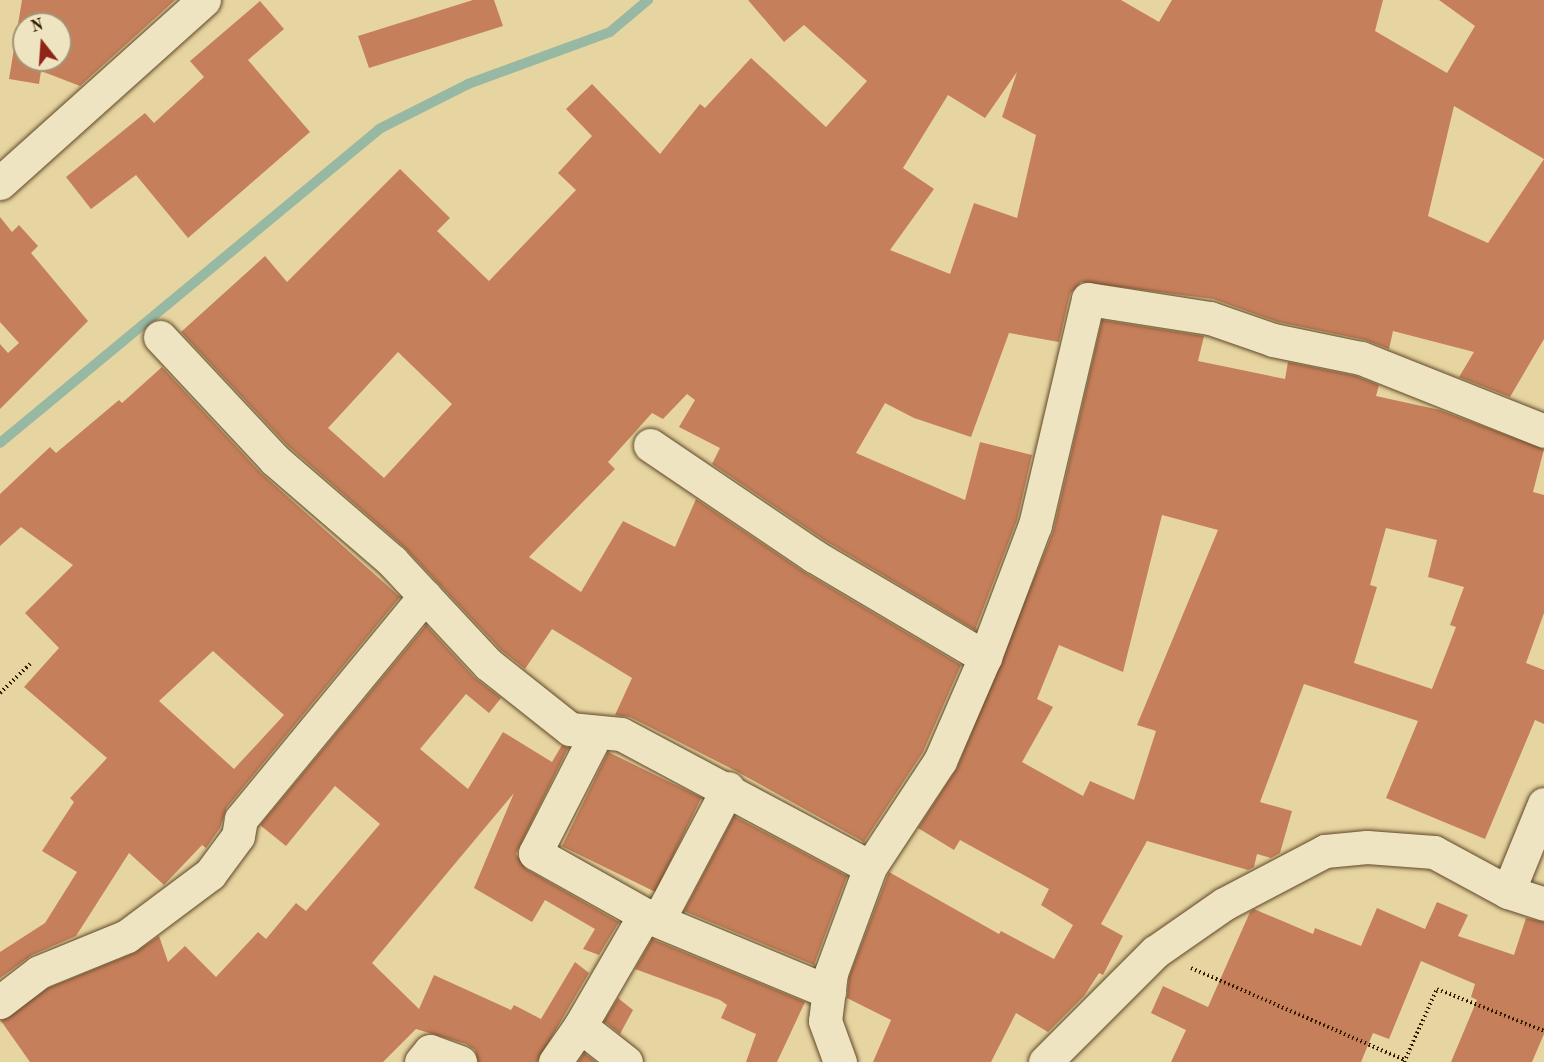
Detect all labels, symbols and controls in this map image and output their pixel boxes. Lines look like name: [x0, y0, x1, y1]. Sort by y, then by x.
north arrow: [12, 12, 72, 72]
text: N: [29, 17, 46, 36]

